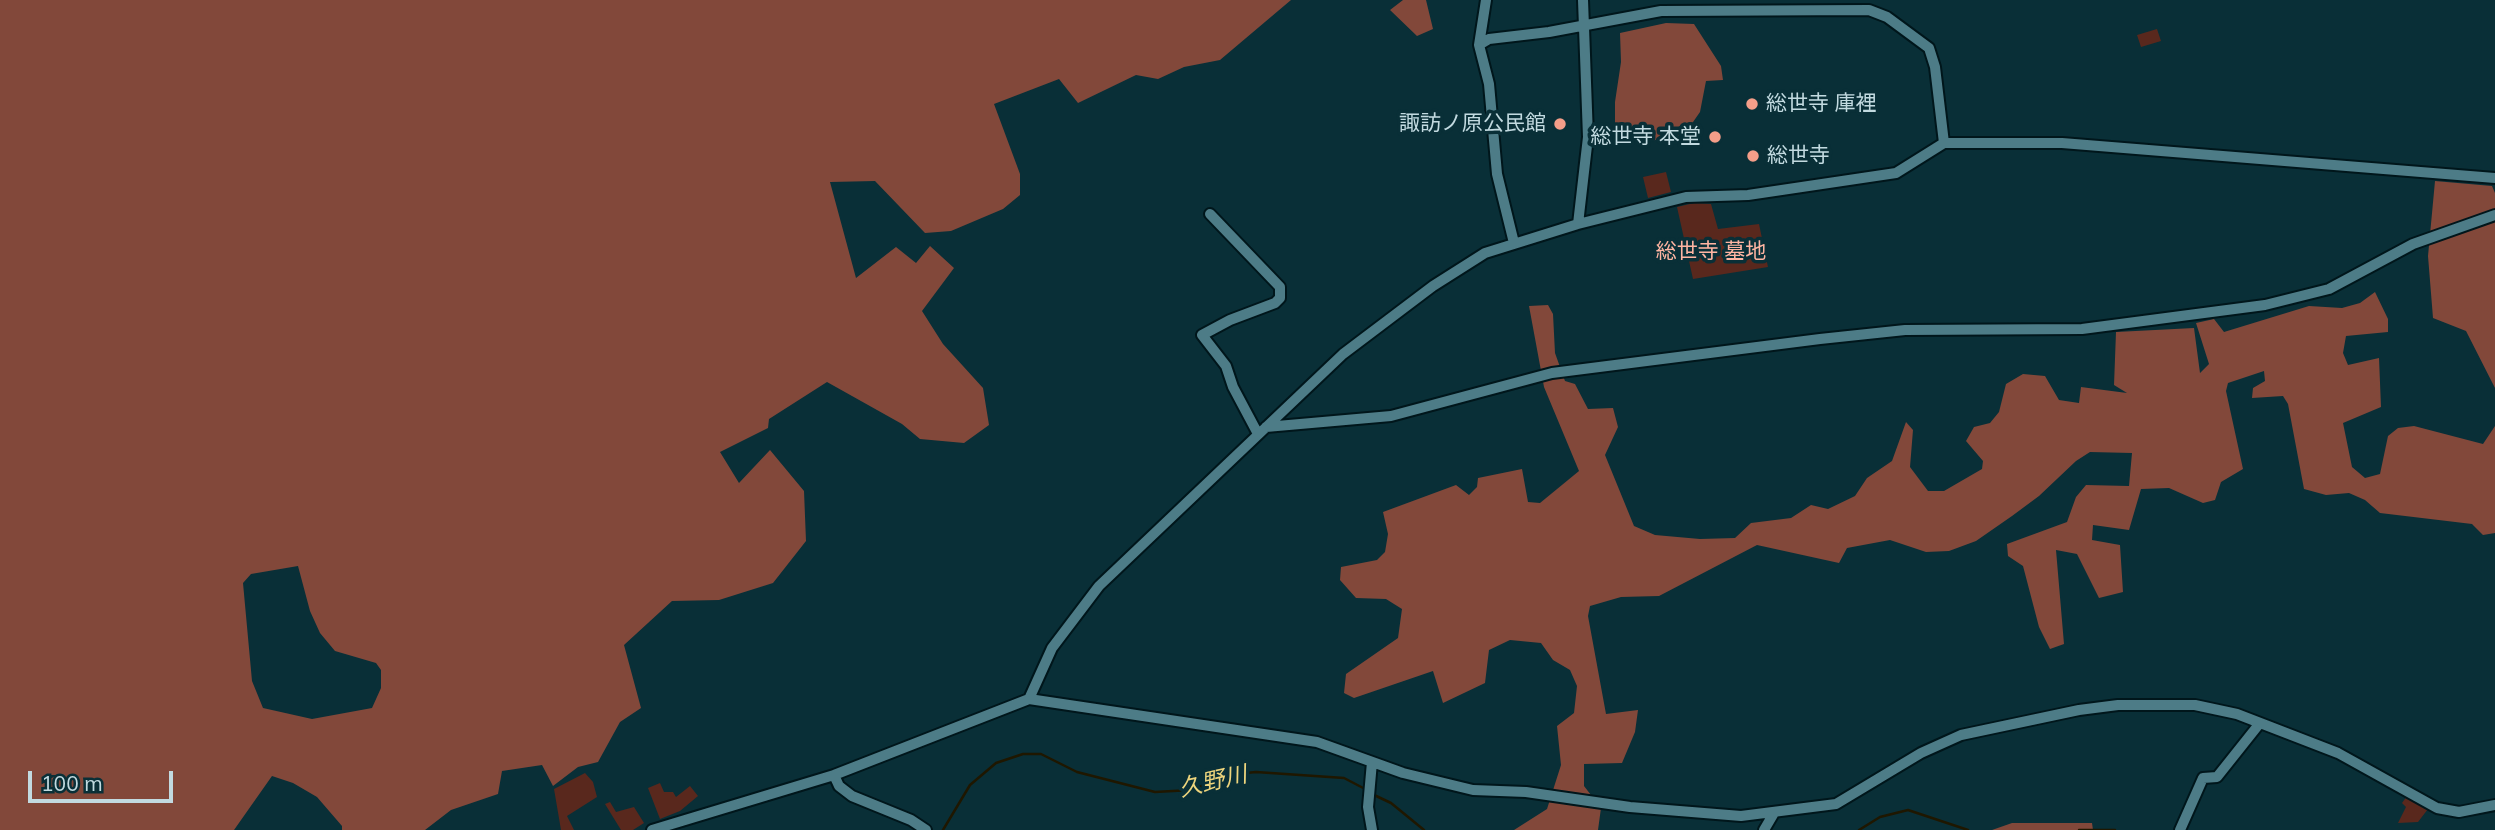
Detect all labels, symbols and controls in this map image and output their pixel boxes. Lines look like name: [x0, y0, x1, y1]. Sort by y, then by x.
place label: 総世寺 庫裡: [1766, 91, 1876, 117]
marker: 総世寺 庫裡: [1744, 96, 1760, 112]
place label: 諏訪ノ原公民館: [1399, 111, 1546, 137]
marker: 諏訪ノ原公民館: [1552, 116, 1568, 132]
place label: 総世寺 本堂: [1591, 124, 1701, 150]
marker: 総世寺 本堂: [1707, 129, 1723, 145]
place label: 総世寺: [1767, 143, 1830, 169]
marker: 総世寺: [1745, 148, 1761, 164]
park label: 総世寺 墓地: [1656, 239, 1766, 265]
scale bar: [32, 756, 177, 800]
water label: 久野川: [1176, 761, 1250, 803]
text: 100 m: [41, 770, 103, 796]

